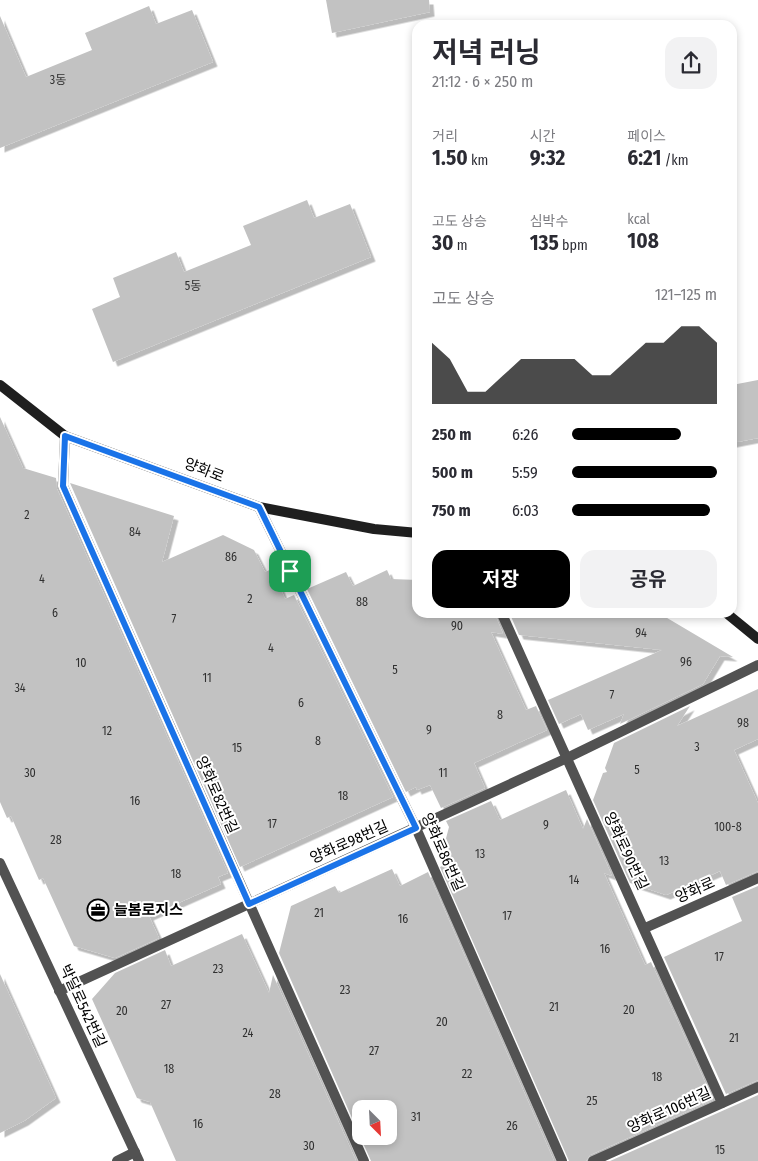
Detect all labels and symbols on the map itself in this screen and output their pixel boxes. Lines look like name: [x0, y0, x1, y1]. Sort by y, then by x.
house number: 3동: [50, 73, 66, 87]
house number: 5동: [185, 279, 201, 293]
street label: 양화로: [181, 454, 227, 486]
house number: 2: [24, 508, 30, 522]
house number: 84: [129, 525, 141, 539]
house number: 86: [225, 550, 237, 564]
pin: [269, 550, 311, 592]
house number: 4: [39, 572, 45, 586]
house number: 2: [247, 592, 253, 606]
house number: 88: [356, 595, 368, 609]
house number: 6: [52, 606, 58, 620]
house number: 7: [172, 612, 177, 626]
house number: 90: [451, 619, 463, 633]
house number: 94: [635, 626, 647, 640]
house number: 4: [268, 641, 274, 655]
house number: 96: [680, 655, 692, 669]
house number: 10: [76, 656, 86, 670]
house number: 5: [392, 663, 398, 677]
house number: 11: [202, 671, 212, 685]
house number: 34: [14, 681, 26, 695]
house number: 7: [610, 688, 615, 702]
house number: 6: [298, 696, 304, 710]
house number: 8: [497, 708, 503, 722]
house number: 98: [737, 716, 749, 730]
house number: 9: [426, 723, 432, 737]
house number: 12: [102, 724, 112, 738]
house number: 8: [315, 734, 321, 748]
house number: 3: [694, 740, 700, 754]
house number: 15: [232, 741, 243, 755]
street label: 양화로82번길: [192, 753, 242, 837]
house number: 5: [634, 763, 640, 777]
house number: 30: [24, 766, 36, 780]
house number: 11: [438, 766, 448, 780]
house number: 18: [338, 789, 348, 803]
house number: 16: [130, 794, 140, 808]
street label: 양화로90번길: [600, 809, 652, 893]
street label: 양화로86번길: [418, 810, 468, 894]
house number: 17: [267, 817, 277, 831]
street label: 양화로98번길: [307, 817, 391, 867]
house number: 9: [543, 818, 549, 832]
house number: 100-8: [714, 820, 742, 834]
house number: 28: [50, 833, 62, 847]
house number: 13: [475, 847, 485, 861]
house number: 13: [659, 854, 669, 868]
house number: 18: [171, 867, 181, 881]
house number: 14: [569, 873, 579, 887]
street label: 양화로: [672, 873, 718, 907]
office icon: 늘봄로지스: [86, 898, 110, 922]
place label: 늘봄로지스: [114, 901, 183, 919]
house number: 21: [314, 906, 324, 920]
house number: 17: [502, 909, 512, 923]
house number: 16: [398, 912, 408, 926]
house number: 16: [600, 942, 610, 956]
house number: 17: [714, 950, 724, 964]
street label: 박달로542번길: [56, 962, 110, 1050]
house number: 23: [213, 962, 223, 976]
house number: 23: [340, 983, 350, 997]
house number: 27: [161, 998, 171, 1012]
house number: 21: [549, 1000, 559, 1014]
house number: 20: [623, 1003, 635, 1017]
house number: 20: [116, 1004, 128, 1018]
house number: 20: [436, 1015, 448, 1029]
house number: 24: [243, 1026, 254, 1040]
house number: 21: [729, 1031, 739, 1045]
house number: 27: [369, 1044, 379, 1058]
house number: 18: [164, 1062, 174, 1076]
house number: 22: [462, 1067, 472, 1081]
house number: 18: [652, 1070, 662, 1084]
street label: 양화로106번길: [624, 1083, 714, 1137]
house number: 28: [269, 1087, 281, 1101]
house number: 25: [587, 1094, 598, 1108]
north arrow: [352, 1100, 398, 1145]
house number: 31: [411, 1110, 421, 1124]
house number: 16: [193, 1117, 203, 1131]
house number: 26: [506, 1119, 518, 1133]
house number: 30: [303, 1139, 315, 1153]
house number: 15: [715, 1143, 726, 1157]

